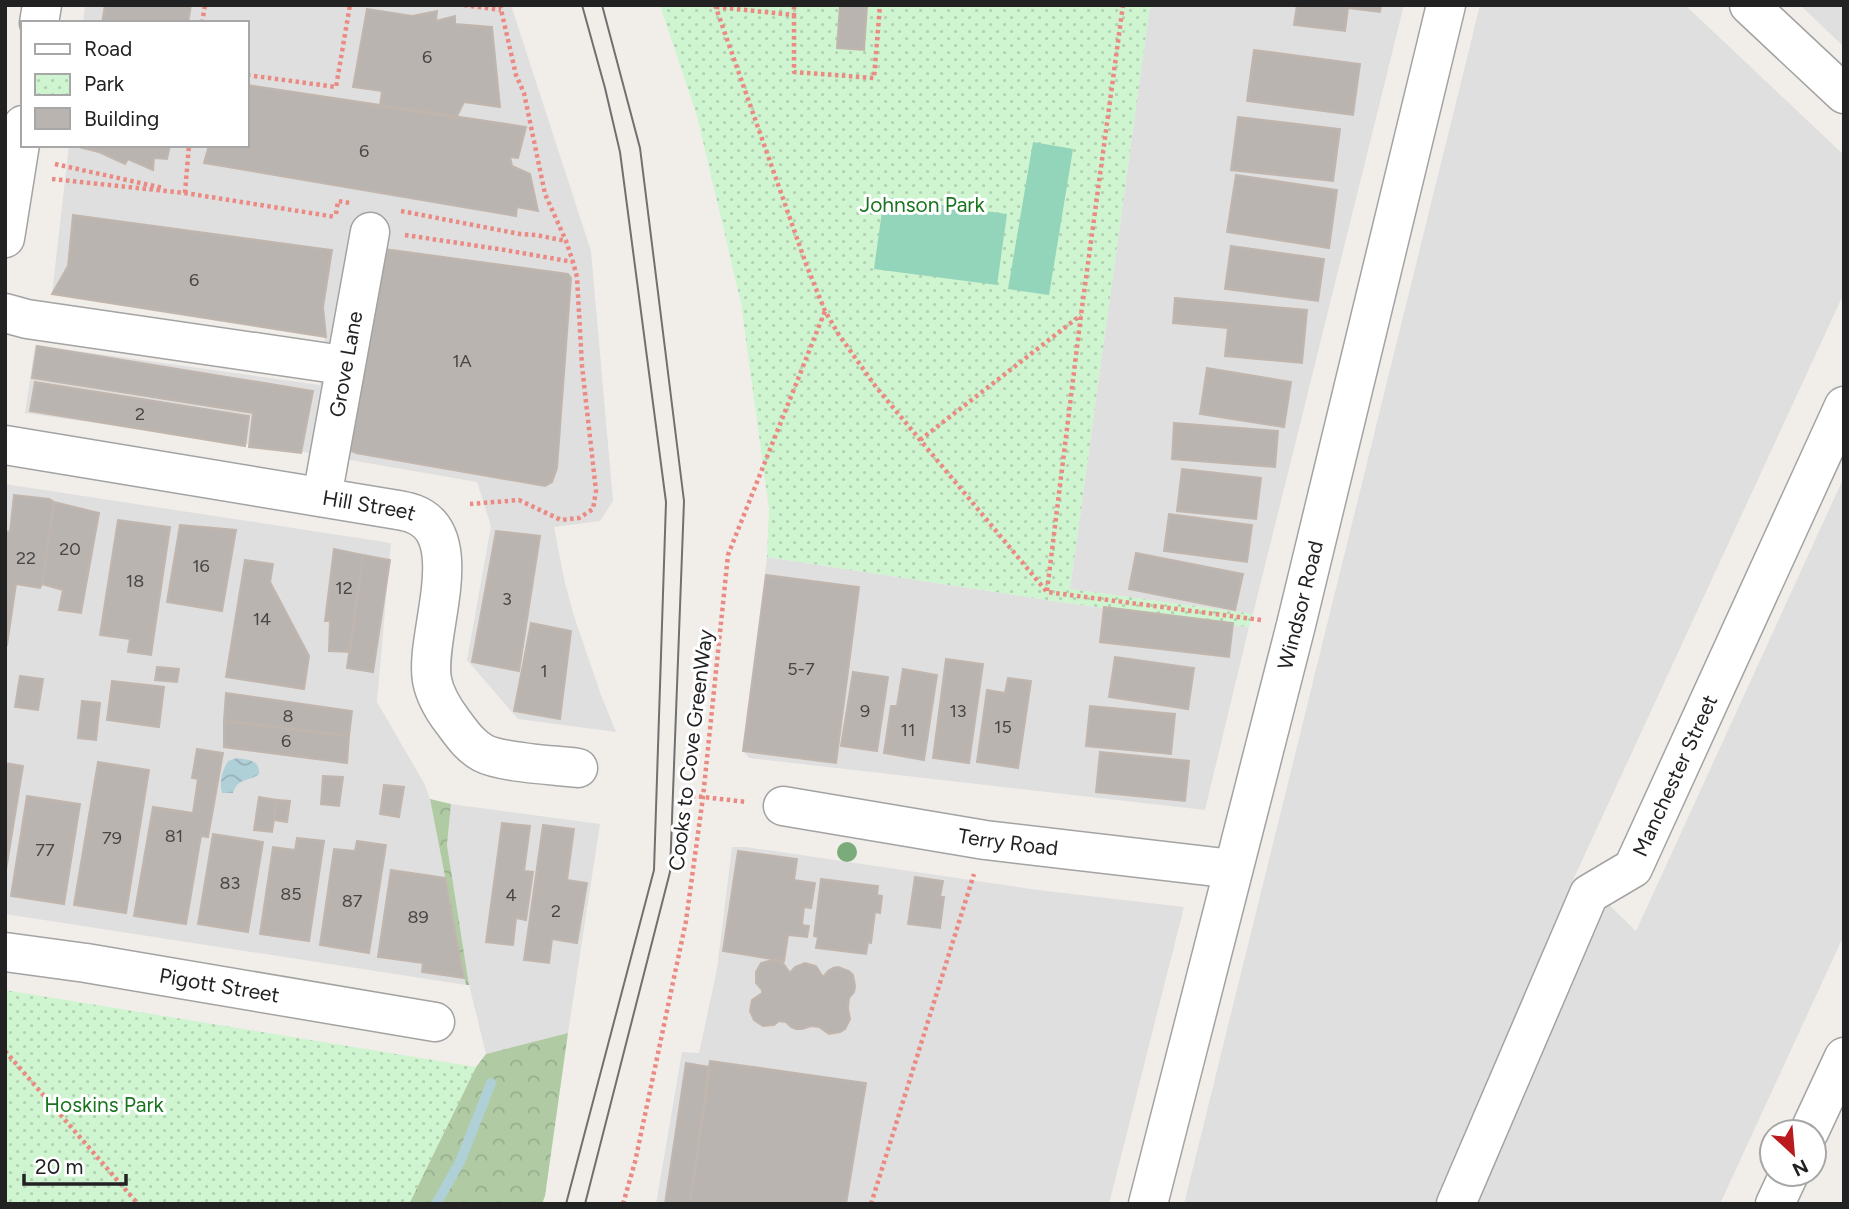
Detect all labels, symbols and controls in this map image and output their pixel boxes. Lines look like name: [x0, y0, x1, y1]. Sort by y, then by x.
legend: [21, 21, 248, 147]
text: Road: [84, 36, 132, 61]
house number: 6: [422, 46, 432, 68]
text: Park: [84, 71, 125, 96]
text: Building: [84, 106, 159, 131]
house number: 6: [359, 140, 369, 162]
park label: Johnson Park: [859, 192, 985, 217]
house number: 6: [189, 269, 199, 291]
street label: Grove Lane: [324, 309, 367, 419]
house number: 1A: [452, 350, 472, 372]
house number: 2: [135, 403, 145, 425]
street label: Hill Street: [321, 485, 419, 526]
house number: 20: [59, 538, 81, 560]
street label: Windsor Road: [1272, 538, 1328, 672]
house number: 22: [16, 547, 36, 569]
house number: 16: [192, 555, 210, 577]
house number: 18: [126, 570, 144, 592]
house number: 12: [335, 577, 353, 599]
house number: 3: [502, 588, 512, 610]
house number: 14: [253, 608, 271, 630]
street label: Cooks to Cove GreenWay: [663, 628, 718, 872]
house number: 5-7: [787, 658, 815, 680]
house number: 1: [540, 660, 548, 682]
street label: Manchester Street: [1627, 691, 1722, 860]
house number: 9: [860, 700, 870, 722]
house number: 13: [949, 700, 967, 722]
house number: 8: [282, 705, 294, 727]
house number: 15: [994, 716, 1012, 738]
house number: 11: [901, 719, 915, 741]
house number: 6: [281, 730, 291, 752]
street label: Terry Road: [956, 823, 1059, 860]
house number: 81: [165, 825, 183, 847]
house number: 79: [102, 827, 122, 849]
house number: 77: [35, 839, 55, 861]
house number: 83: [220, 872, 240, 894]
house number: 85: [280, 883, 302, 905]
house number: 4: [505, 884, 517, 906]
house number: 87: [342, 890, 363, 912]
house number: 2: [551, 900, 561, 922]
house number: 89: [407, 906, 429, 928]
street label: Pigott Street: [157, 963, 281, 1008]
park label: Hoskins Park: [44, 1092, 165, 1117]
north arrow: [1758, 1118, 1828, 1188]
scale bar: [24, 1142, 126, 1186]
text: 20 m: [35, 1154, 83, 1179]
text: N: [1789, 1154, 1812, 1181]

